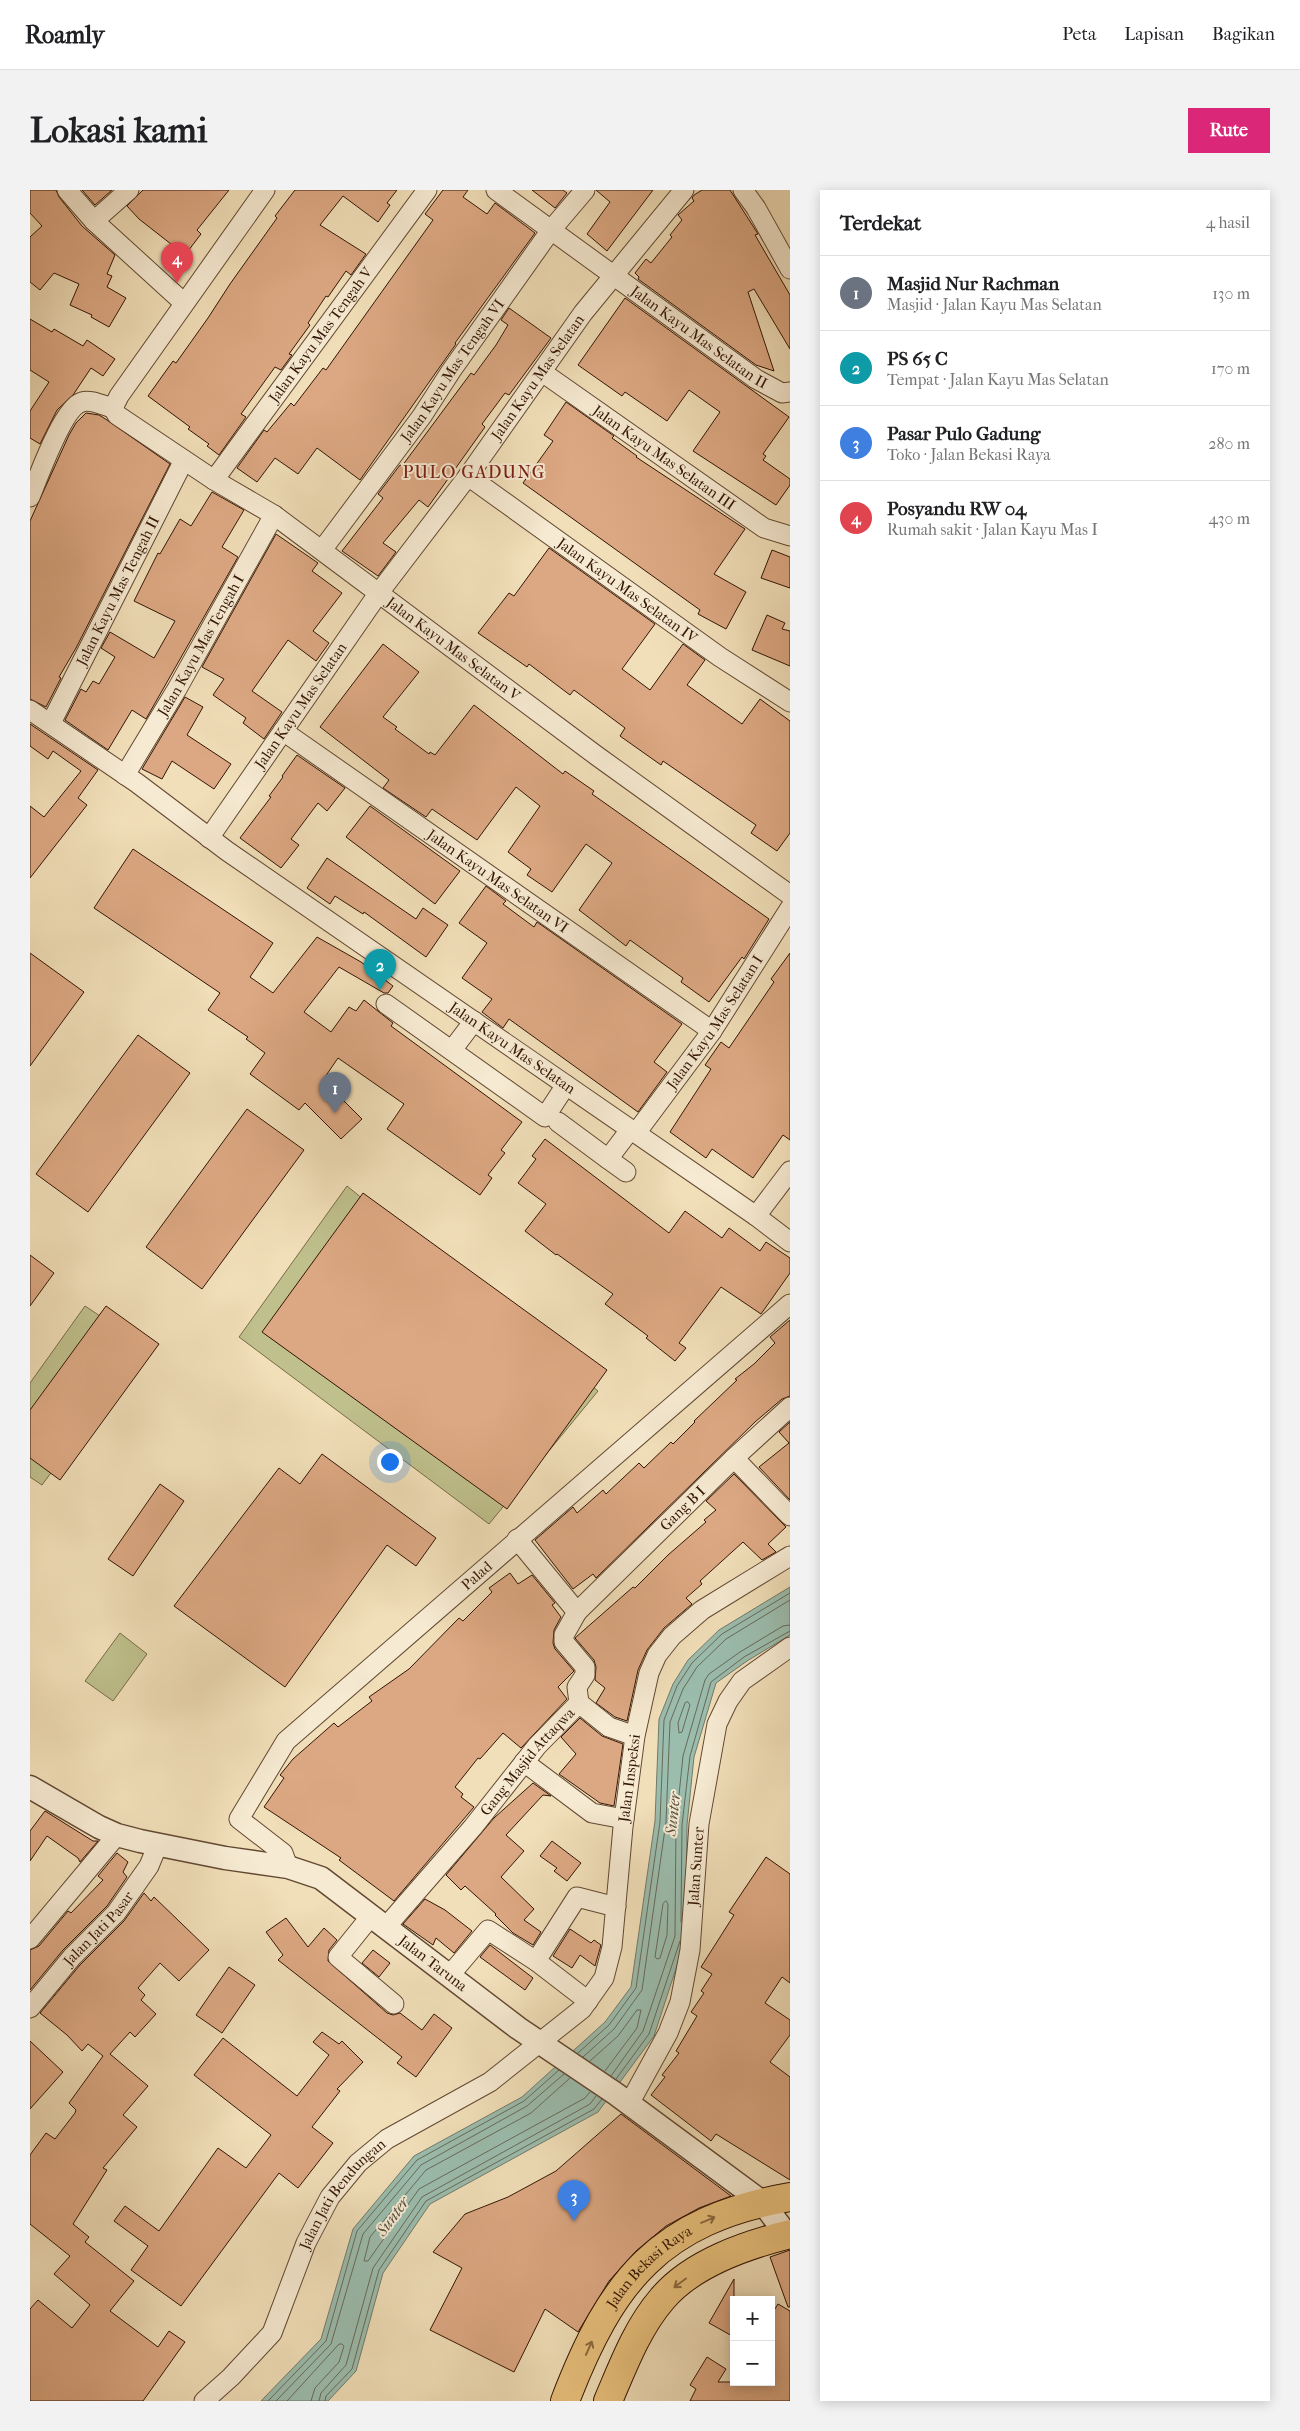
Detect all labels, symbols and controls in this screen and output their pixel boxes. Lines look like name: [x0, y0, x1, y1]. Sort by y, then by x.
text: Roamly: [25, 21, 104, 49]
text: Peta: [1062, 24, 1096, 45]
text: Lapisan: [1124, 24, 1184, 45]
text: Bagikan: [1212, 24, 1275, 45]
button: Rute: [1188, 108, 1270, 153]
text: Lokasi kami: [30, 110, 207, 151]
text: Terdekat: [840, 211, 921, 235]
text: 4 hasil: [1206, 213, 1250, 232]
pin: 4: [161, 242, 193, 283]
street label: Jalan Kayu Mas Tengah V: [264, 263, 377, 407]
text: Masjid Nur Rachman: [887, 273, 1059, 295]
street label: Jalan Kayu Mas Selatan II: [626, 281, 771, 393]
text: 1: [853, 284, 859, 303]
text: 130 m: [1212, 284, 1250, 303]
text: Masjid · Jalan Kayu Mas Selatan: [887, 295, 1102, 314]
street label: Jalan Kayu Mas Tengah VI: [396, 296, 508, 446]
street label: Jalan Kayu Mas Selatan: [487, 311, 588, 444]
text: PS 65 C: [887, 348, 948, 370]
text: 2: [852, 359, 860, 378]
text: 170 m: [1211, 359, 1250, 378]
text: Tempat · Jalan Kayu Mas Selatan: [887, 370, 1109, 389]
street label: Jalan Kayu Mas Selatan III: [588, 401, 739, 514]
text: Pasar Pulo Gadung: [887, 423, 1041, 445]
text: 3: [853, 434, 859, 453]
text: 280 m: [1208, 434, 1250, 453]
text: Toko · Jalan Bekasi Raya: [887, 445, 1051, 464]
district label: PULO GADUNG: [403, 462, 545, 483]
text: Posyandu RW 04: [887, 498, 1026, 520]
text: 4: [851, 509, 861, 528]
text: 430 m: [1208, 509, 1250, 528]
street label: Jalan Kayu Mas Tengah II: [72, 513, 163, 670]
text: Rumah sakit · Jalan Kayu Mas I: [887, 520, 1098, 539]
street label: Jalan Kayu Mas Selatan IV: [553, 533, 702, 647]
street label: Jalan Kayu Mas Tengah I: [153, 572, 248, 720]
street label: Jalan Kayu Mas Selatan V: [382, 592, 525, 705]
street label: Jalan Kayu Mas Selatan: [250, 639, 351, 773]
street label: Jalan Kayu Mas Selatan VI: [423, 825, 572, 937]
pin: 2: [364, 949, 396, 990]
street label: Jalan Kayu Mas Selatan I: [662, 952, 767, 1094]
street label: Jalan Kayu Mas Selatan: [445, 997, 579, 1098]
pin: 1: [319, 1072, 351, 1113]
your location: [377, 1449, 403, 1475]
street label: Gang B I: [656, 1482, 709, 1535]
street label: Palad: [458, 1557, 497, 1594]
street label: Gang Masjid Attaqwa: [476, 1703, 579, 1819]
street label: Jalan Inspeksi: [615, 1733, 644, 1824]
water label: Sunter: [661, 1789, 684, 1838]
street label: Jalan Sunter: [684, 1826, 708, 1908]
street label: Jalan Jati Pasar: [59, 1887, 138, 1970]
street label: Jalan Taruna: [394, 1931, 472, 1996]
street label: Jalan Jati Bendungan: [295, 2135, 390, 2253]
pin: 3: [558, 2180, 590, 2221]
water label: Sunter: [371, 2191, 414, 2241]
one-way arrow: [700, 2215, 715, 2225]
street label: Jalan Bekasi Raya: [602, 2221, 696, 2313]
one-way arrow: [673, 2278, 687, 2288]
map controls: [730, 2296, 775, 2386]
button: +: [730, 2296, 775, 2341]
one-way arrow: [584, 2341, 594, 2356]
button: −: [730, 2341, 775, 2386]

